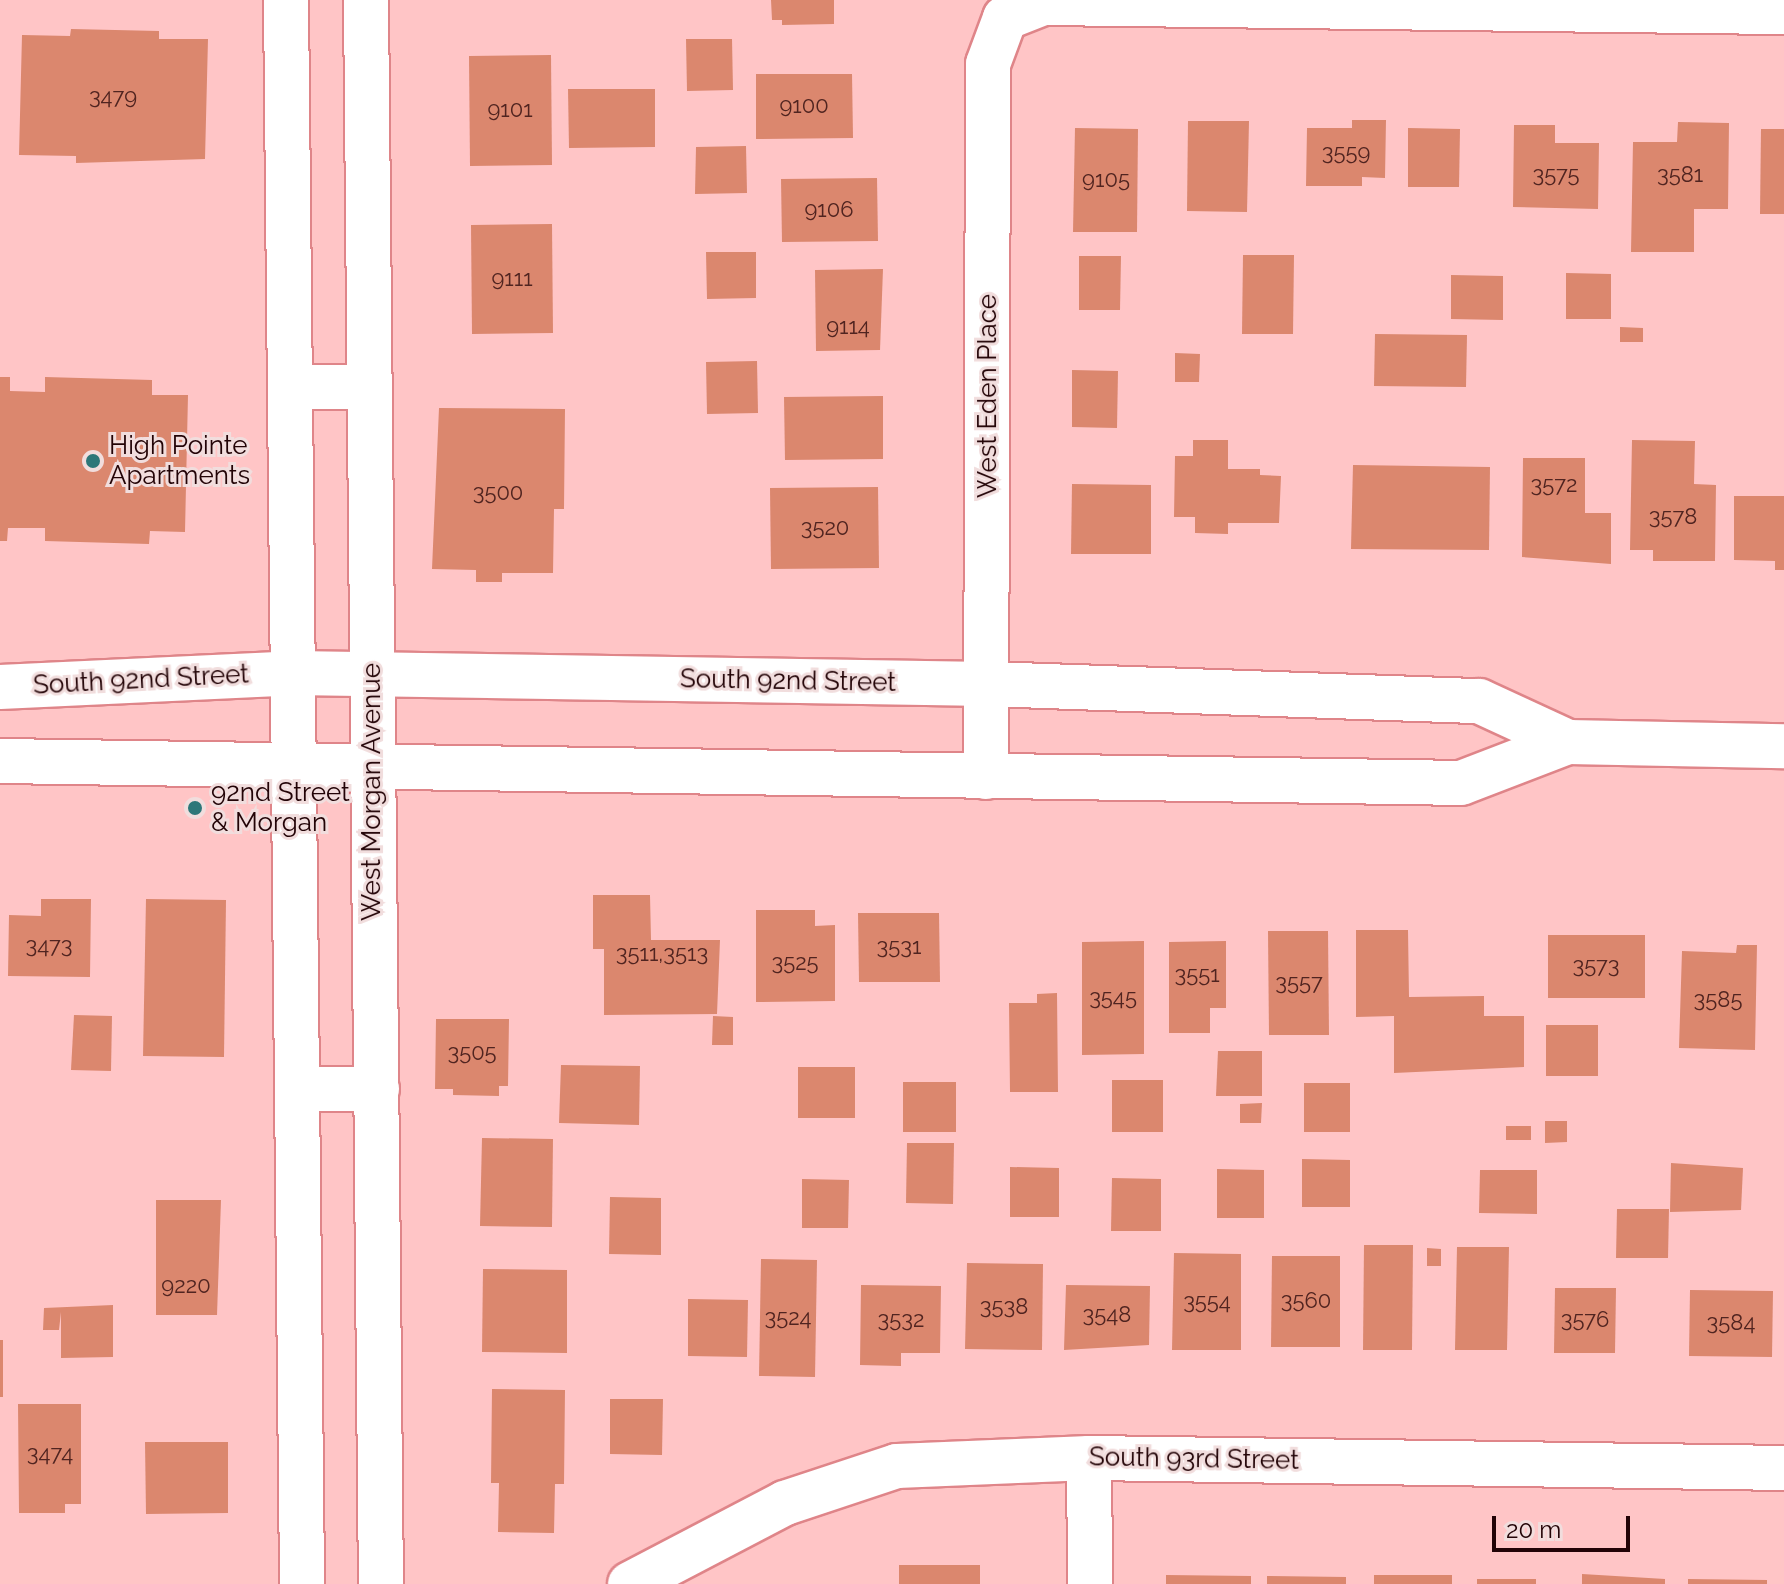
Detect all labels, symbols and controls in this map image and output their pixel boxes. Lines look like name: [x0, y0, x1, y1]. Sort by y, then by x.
house number: 3479: [89, 84, 137, 110]
house number: 9100: [779, 93, 829, 119]
house number: 9101: [487, 97, 533, 123]
house number: 3559: [1322, 140, 1370, 166]
house number: 3575: [1532, 162, 1580, 188]
house number: 3581: [1657, 162, 1703, 188]
house number: 9105: [1082, 167, 1130, 193]
house number: 9106: [804, 197, 854, 223]
house number: 9111: [491, 266, 533, 292]
street label: West Eden Place: [972, 294, 1004, 498]
house number: 9114: [826, 314, 870, 340]
place label: High Pointe Apartments: [109, 430, 250, 492]
marker: High Pointe Apartments: [84, 452, 102, 470]
house number: 3572: [1531, 472, 1577, 498]
house number: 3500: [473, 480, 523, 506]
house number: 3578: [1649, 504, 1697, 530]
house number: 3520: [801, 515, 849, 541]
street label: South 92nd Street: [32, 659, 250, 701]
street label: West Morgan Avenue: [356, 663, 388, 921]
street label: South 92nd Street: [680, 664, 896, 698]
place label: 92nd Street & Morgan: [211, 777, 350, 838]
marker: 92nd Street & Morgan: [186, 799, 204, 817]
house number: 3473: [25, 933, 73, 959]
house number: 3531: [877, 934, 921, 960]
house number: 3511,3513: [616, 941, 708, 967]
house number: 3525: [771, 950, 819, 976]
house number: 3573: [1572, 953, 1620, 979]
house number: 3551: [1174, 962, 1220, 988]
house number: 3557: [1275, 970, 1323, 996]
house number: 3545: [1089, 985, 1137, 1011]
house number: 3585: [1694, 987, 1742, 1013]
house number: 3505: [447, 1040, 497, 1066]
house number: 9220: [161, 1273, 211, 1299]
house number: 3560: [1281, 1288, 1331, 1314]
house number: 3554: [1183, 1289, 1231, 1315]
house number: 3538: [980, 1294, 1028, 1320]
house number: 3548: [1083, 1302, 1131, 1328]
house number: 3524: [764, 1305, 812, 1331]
house number: 3532: [878, 1307, 924, 1333]
house number: 3576: [1561, 1307, 1609, 1333]
house number: 3584: [1707, 1310, 1755, 1336]
house number: 3474: [27, 1441, 73, 1467]
street label: South 93rd Street: [1089, 1442, 1299, 1476]
scale bar: [1496, 1500, 1634, 1550]
text: 20 m: [1506, 1515, 1561, 1544]

